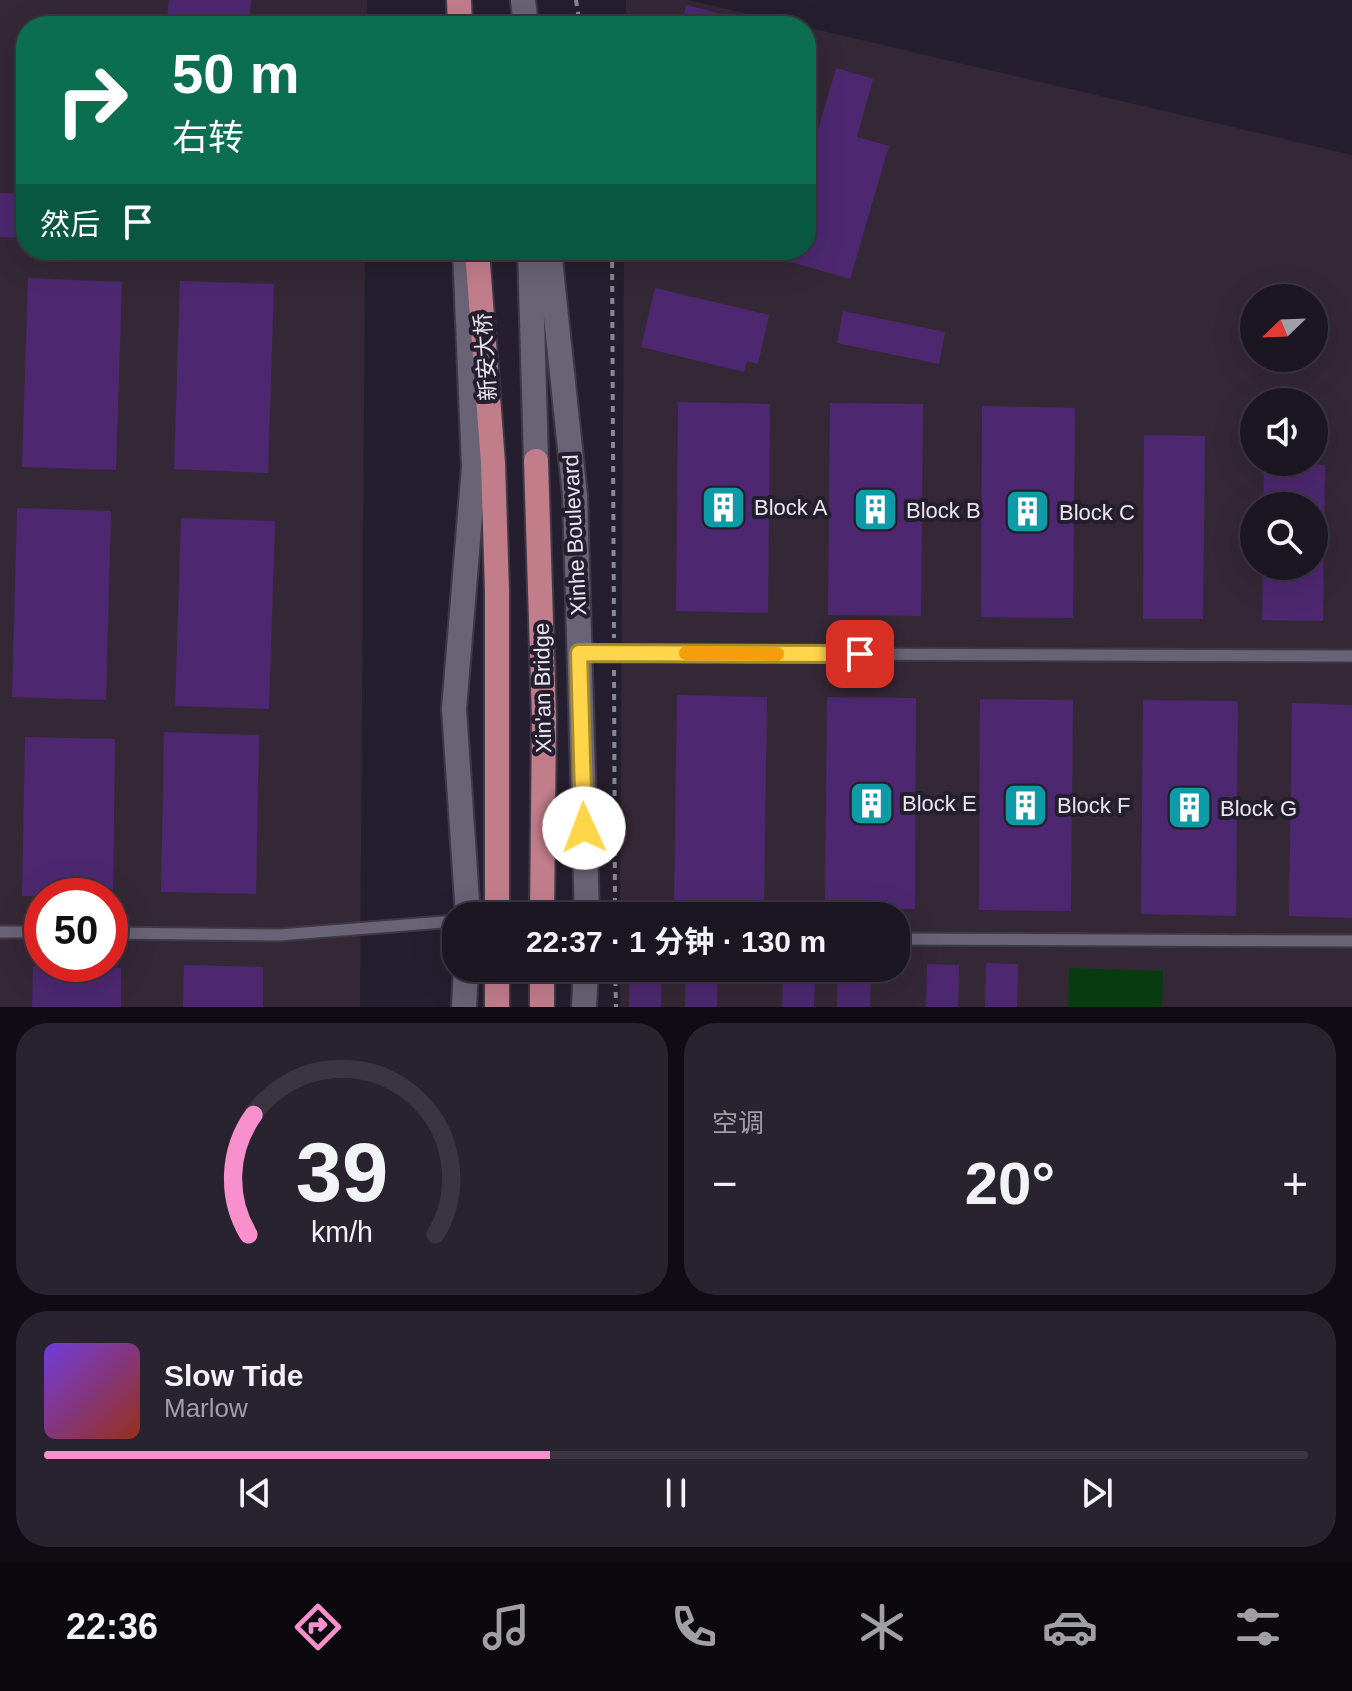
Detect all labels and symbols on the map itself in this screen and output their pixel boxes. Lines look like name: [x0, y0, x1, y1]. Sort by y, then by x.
north arrow: [1240, 284, 1328, 372]
street label: 新安大桥: [470, 312, 501, 402]
street label: Xinhe Boulevard: [558, 454, 591, 616]
building icon: Block A: [699, 483, 747, 531]
building icon: Block B: [851, 486, 899, 534]
building icon: Block C: [1004, 488, 1052, 536]
place label: Block A: [754, 495, 828, 520]
place label: Block B: [906, 498, 981, 523]
place label: Block C: [1059, 500, 1135, 525]
pin: [826, 620, 894, 688]
street label: Xin'an Bridge: [529, 623, 556, 753]
building icon: Block E: [847, 779, 895, 827]
building icon: Block F: [1002, 781, 1050, 829]
building icon: Block G: [1165, 784, 1213, 832]
position arrow: [542, 786, 626, 870]
place label: Block E: [902, 791, 977, 816]
place label: Block F: [1057, 793, 1130, 818]
place label: Block G: [1220, 796, 1297, 821]
speed limit sign: 50: [24, 878, 128, 982]

